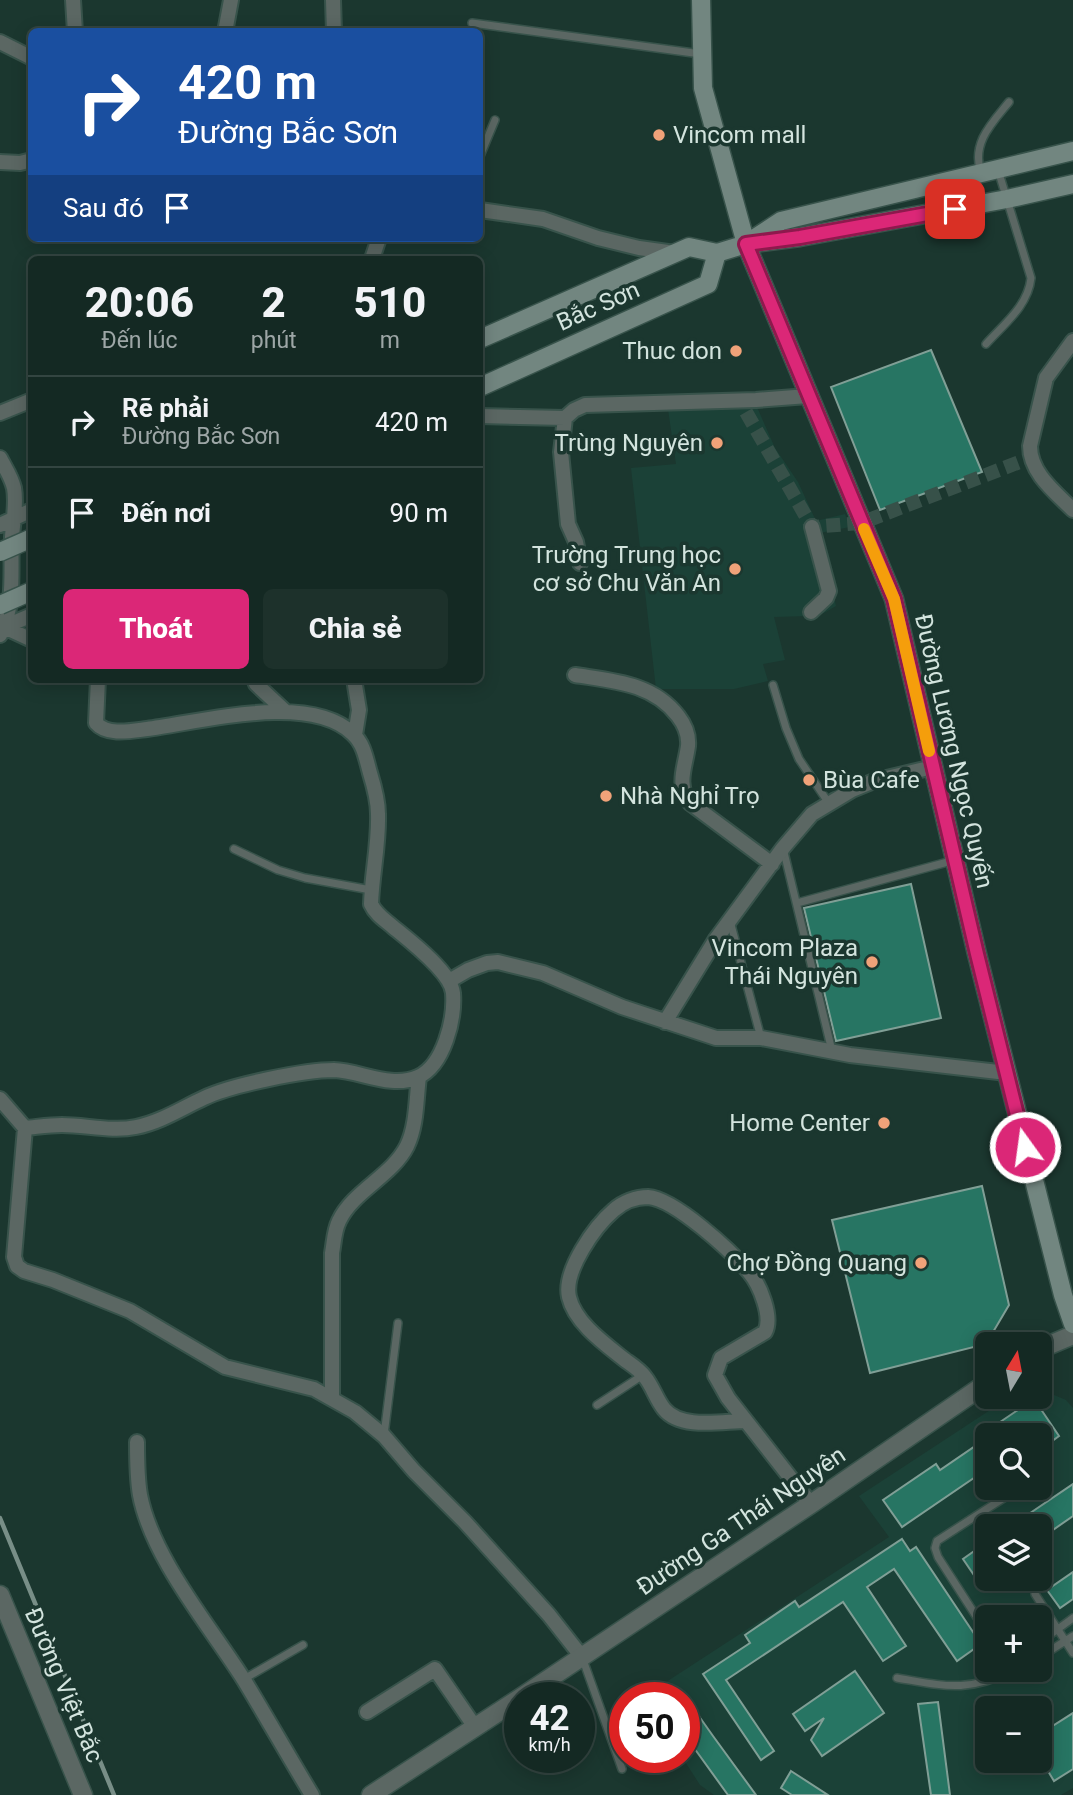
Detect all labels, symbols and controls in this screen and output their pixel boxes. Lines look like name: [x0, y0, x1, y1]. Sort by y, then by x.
text: 420 m: [178, 54, 317, 111]
icon: right: [63, 56, 154, 147]
text: Đường Bắc Sơn: [178, 113, 398, 151]
place label: Vincom mall: [673, 121, 806, 149]
marker: Vincom mall: [651, 127, 667, 143]
pin: [925, 179, 985, 239]
icon: arrive: [158, 189, 196, 227]
icon: arrive: [936, 190, 974, 228]
text: Sau đó: [63, 193, 144, 223]
street label: Bắc Sơn: [552, 275, 644, 337]
text: 20:06: [85, 278, 194, 327]
text: 2: [262, 278, 286, 327]
text: 510: [353, 278, 426, 327]
text: Đến lúc: [101, 327, 178, 354]
text: phút: [251, 327, 297, 354]
text: m: [380, 327, 400, 354]
place label: Thuc don: [622, 337, 722, 365]
marker: Thuc don: [728, 343, 744, 359]
text: Rẽ phải: [122, 393, 209, 423]
icon: right: [63, 403, 101, 441]
text: 420 m: [375, 407, 448, 437]
text: Đường Bắc Sơn: [122, 423, 280, 450]
place label: Trùng Nguyên: [555, 429, 703, 457]
marker: Trùng Nguyên: [709, 435, 725, 451]
icon: arrive: [63, 494, 101, 532]
text: Đến nơi: [122, 498, 211, 528]
text: 90 m: [390, 498, 448, 528]
place label: Trường Trung học cơ sở Chu Văn An: [532, 541, 721, 597]
marker: Trường Trung học cơ sở Chu Văn An: [727, 561, 743, 577]
button: Thoát: [63, 589, 249, 669]
button: Chia sẻ: [263, 589, 448, 669]
street label: Đường Lương Ngọc Quyến: [909, 611, 999, 891]
place label: Bùa Cafe: [823, 766, 920, 794]
marker: Bùa Cafe: [801, 772, 817, 788]
place label: Nhà Nghỉ Trọ: [620, 782, 760, 810]
marker: Nhà Nghỉ Trọ: [598, 788, 614, 804]
place label: Vincom Plaza Thái Nguyên: [711, 934, 858, 990]
marker: Vincom Plaza Thái Nguyên: [864, 954, 880, 970]
place label: Home Center: [729, 1109, 870, 1137]
position arrow: [988, 1110, 1062, 1184]
marker: Home Center: [876, 1115, 892, 1131]
place label: Chợ Đồng Quang: [726, 1249, 907, 1277]
marker: Chợ Đồng Quang: [913, 1255, 929, 1271]
north arrow: [975, 1332, 1052, 1409]
map controls: [975, 1332, 1052, 1773]
button: search: [975, 1423, 1052, 1500]
street label: Đường Ga Thái Nguyên: [631, 1441, 851, 1601]
button: layers: [975, 1514, 1052, 1591]
street label: Đường Việt Bắc: [19, 1603, 109, 1767]
button: +: [975, 1605, 1052, 1682]
speed limit sign: 50: [609, 1682, 700, 1773]
button: −: [975, 1696, 1052, 1773]
text: 42: [529, 1698, 570, 1739]
text: km/h: [528, 1734, 571, 1755]

